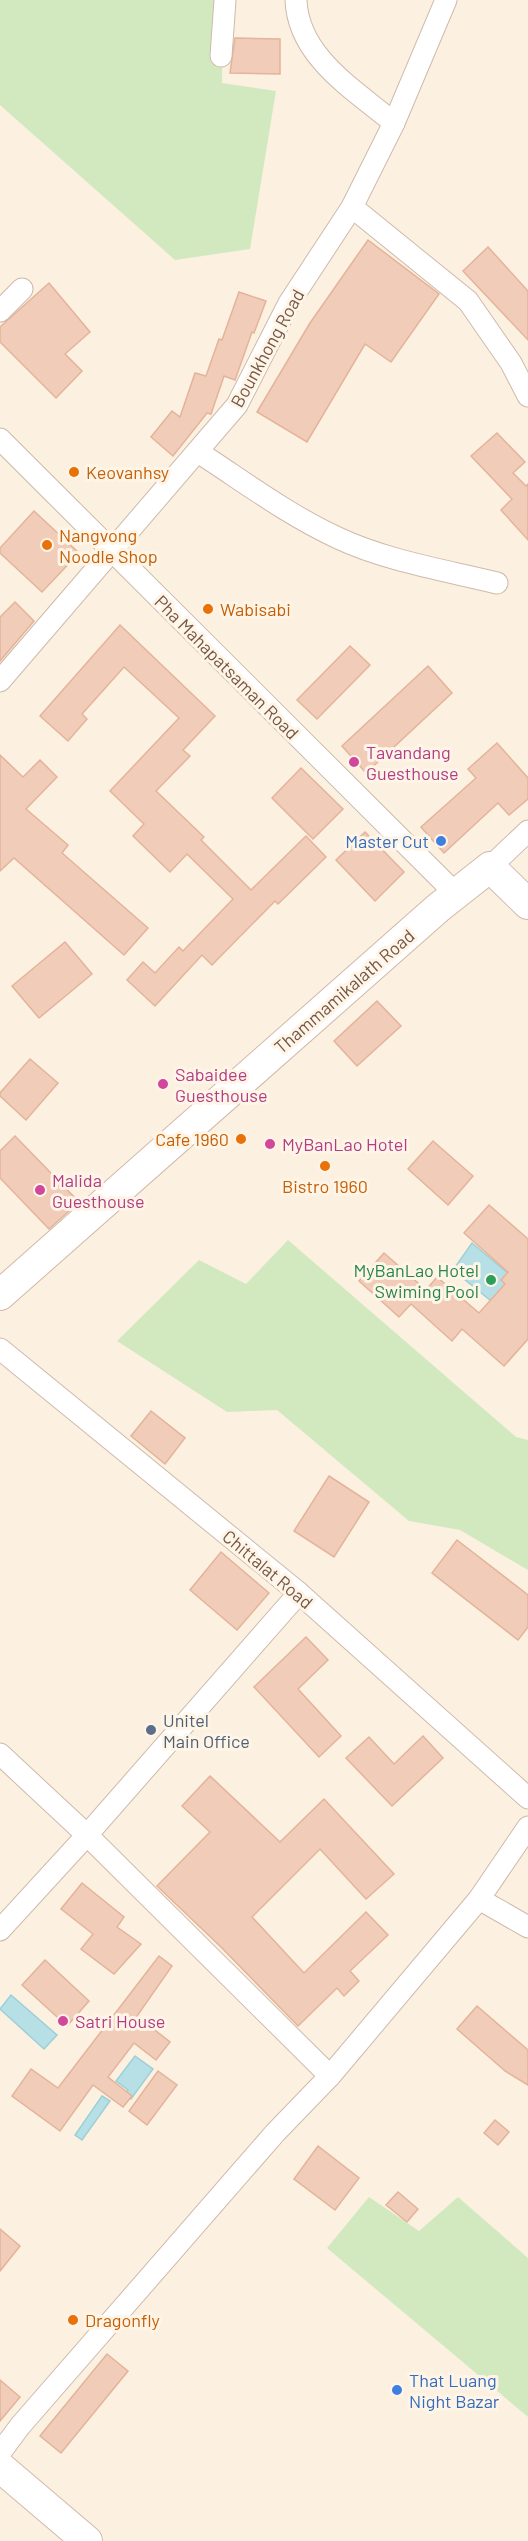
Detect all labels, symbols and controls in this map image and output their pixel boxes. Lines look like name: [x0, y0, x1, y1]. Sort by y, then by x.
street label: Bounkhong Road: [225, 285, 309, 411]
place label: Keovanhsy: [86, 461, 169, 483]
marker: Keovanhsy: [67, 465, 81, 479]
place label: Nangvong Noodle Shop: [59, 524, 158, 567]
marker: Nangvong Noodle Shop: [40, 538, 54, 552]
street label: Pha Mahapatsaman Road: [150, 590, 304, 744]
place label: Wabisabi: [220, 598, 291, 620]
marker: Wabisabi: [201, 602, 215, 616]
place label: Tavandang Guesthouse: [366, 741, 459, 784]
marker: Tavandang Guesthouse: [347, 755, 361, 769]
place label: Master Cut: [345, 830, 429, 852]
marker: Master Cut: [434, 834, 448, 848]
street label: Thammamikalath Road: [269, 924, 419, 1058]
place label: Sabaidee Guesthouse: [175, 1063, 268, 1106]
marker: Sabaidee Guesthouse: [156, 1077, 170, 1091]
place label: Cafe 1960: [155, 1128, 229, 1150]
marker: Cafe 1960: [234, 1132, 248, 1146]
place label: MyBanLao Hotel: [282, 1133, 408, 1155]
marker: MyBanLao Hotel: [263, 1137, 277, 1151]
marker: Bistro 1960: [318, 1159, 332, 1173]
place label: Malida Guesthouse: [52, 1169, 145, 1212]
place label: Bistro 1960: [282, 1175, 368, 1197]
marker: Malida Guesthouse: [33, 1183, 47, 1197]
place label: MyBanLao Hotel Swiming Pool: [353, 1259, 479, 1302]
marker: MyBanLao Hotel Swiming Pool: [484, 1273, 498, 1287]
street label: Chittalat Road: [219, 1525, 317, 1613]
place label: Unitel Main Office: [163, 1709, 250, 1752]
marker: Unitel Main Office: [144, 1723, 158, 1737]
place label: Satri House: [75, 2010, 165, 2032]
marker: Satri House: [56, 2014, 70, 2028]
place label: Dragonfly: [85, 2309, 160, 2331]
marker: Dragonfly: [66, 2313, 80, 2327]
place label: That Luang Night Bazar: [409, 2369, 500, 2412]
marker: That Luang Night Bazar: [390, 2383, 404, 2397]

